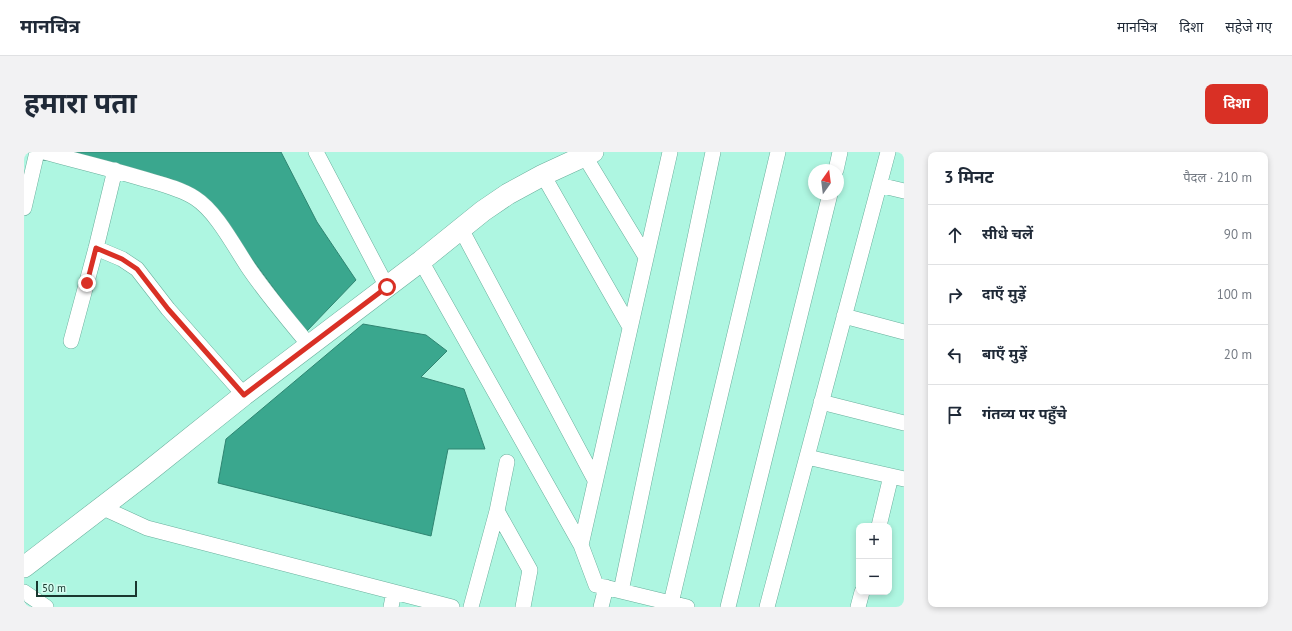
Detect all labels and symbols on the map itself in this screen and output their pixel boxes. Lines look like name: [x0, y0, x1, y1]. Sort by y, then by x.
north arrow: [808, 164, 844, 200]
route end: [78, 274, 96, 292]
route start: [378, 278, 396, 296]
scale bar: [36, 579, 137, 598]

